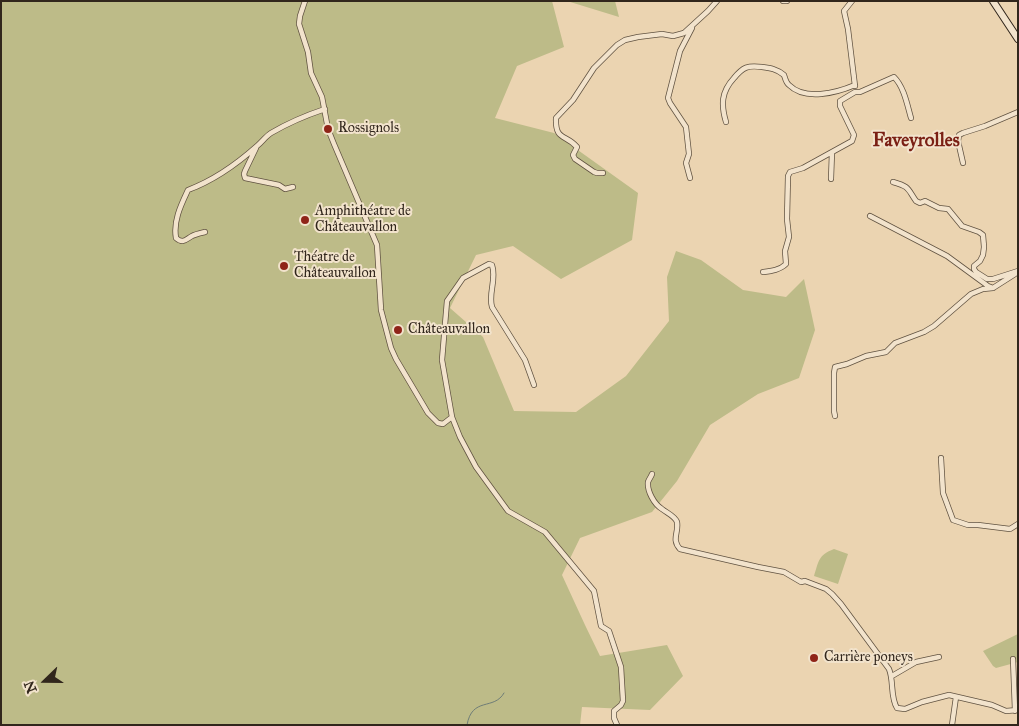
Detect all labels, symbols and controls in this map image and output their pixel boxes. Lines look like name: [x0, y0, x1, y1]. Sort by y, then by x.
place label: Rossignols: [338, 121, 399, 137]
marker: Rossignols: [322, 123, 334, 135]
district label: Faveyrolles: [872, 130, 960, 152]
place label: Amphithéatre de Châteauvallon: [315, 204, 411, 236]
marker: Amphithéatre de Châteauvallon: [299, 214, 311, 226]
place label: Théatre de Châteauvallon: [294, 250, 376, 282]
marker: Théatre de Châteauvallon: [278, 260, 290, 272]
place label: Châteauvallon: [408, 322, 490, 338]
marker: Châteauvallon: [392, 324, 404, 336]
place label: Carrière poneys: [824, 650, 913, 666]
marker: Carrière poneys: [808, 652, 820, 664]
north arrow: [20, 656, 70, 706]
text: N: [21, 678, 41, 695]

